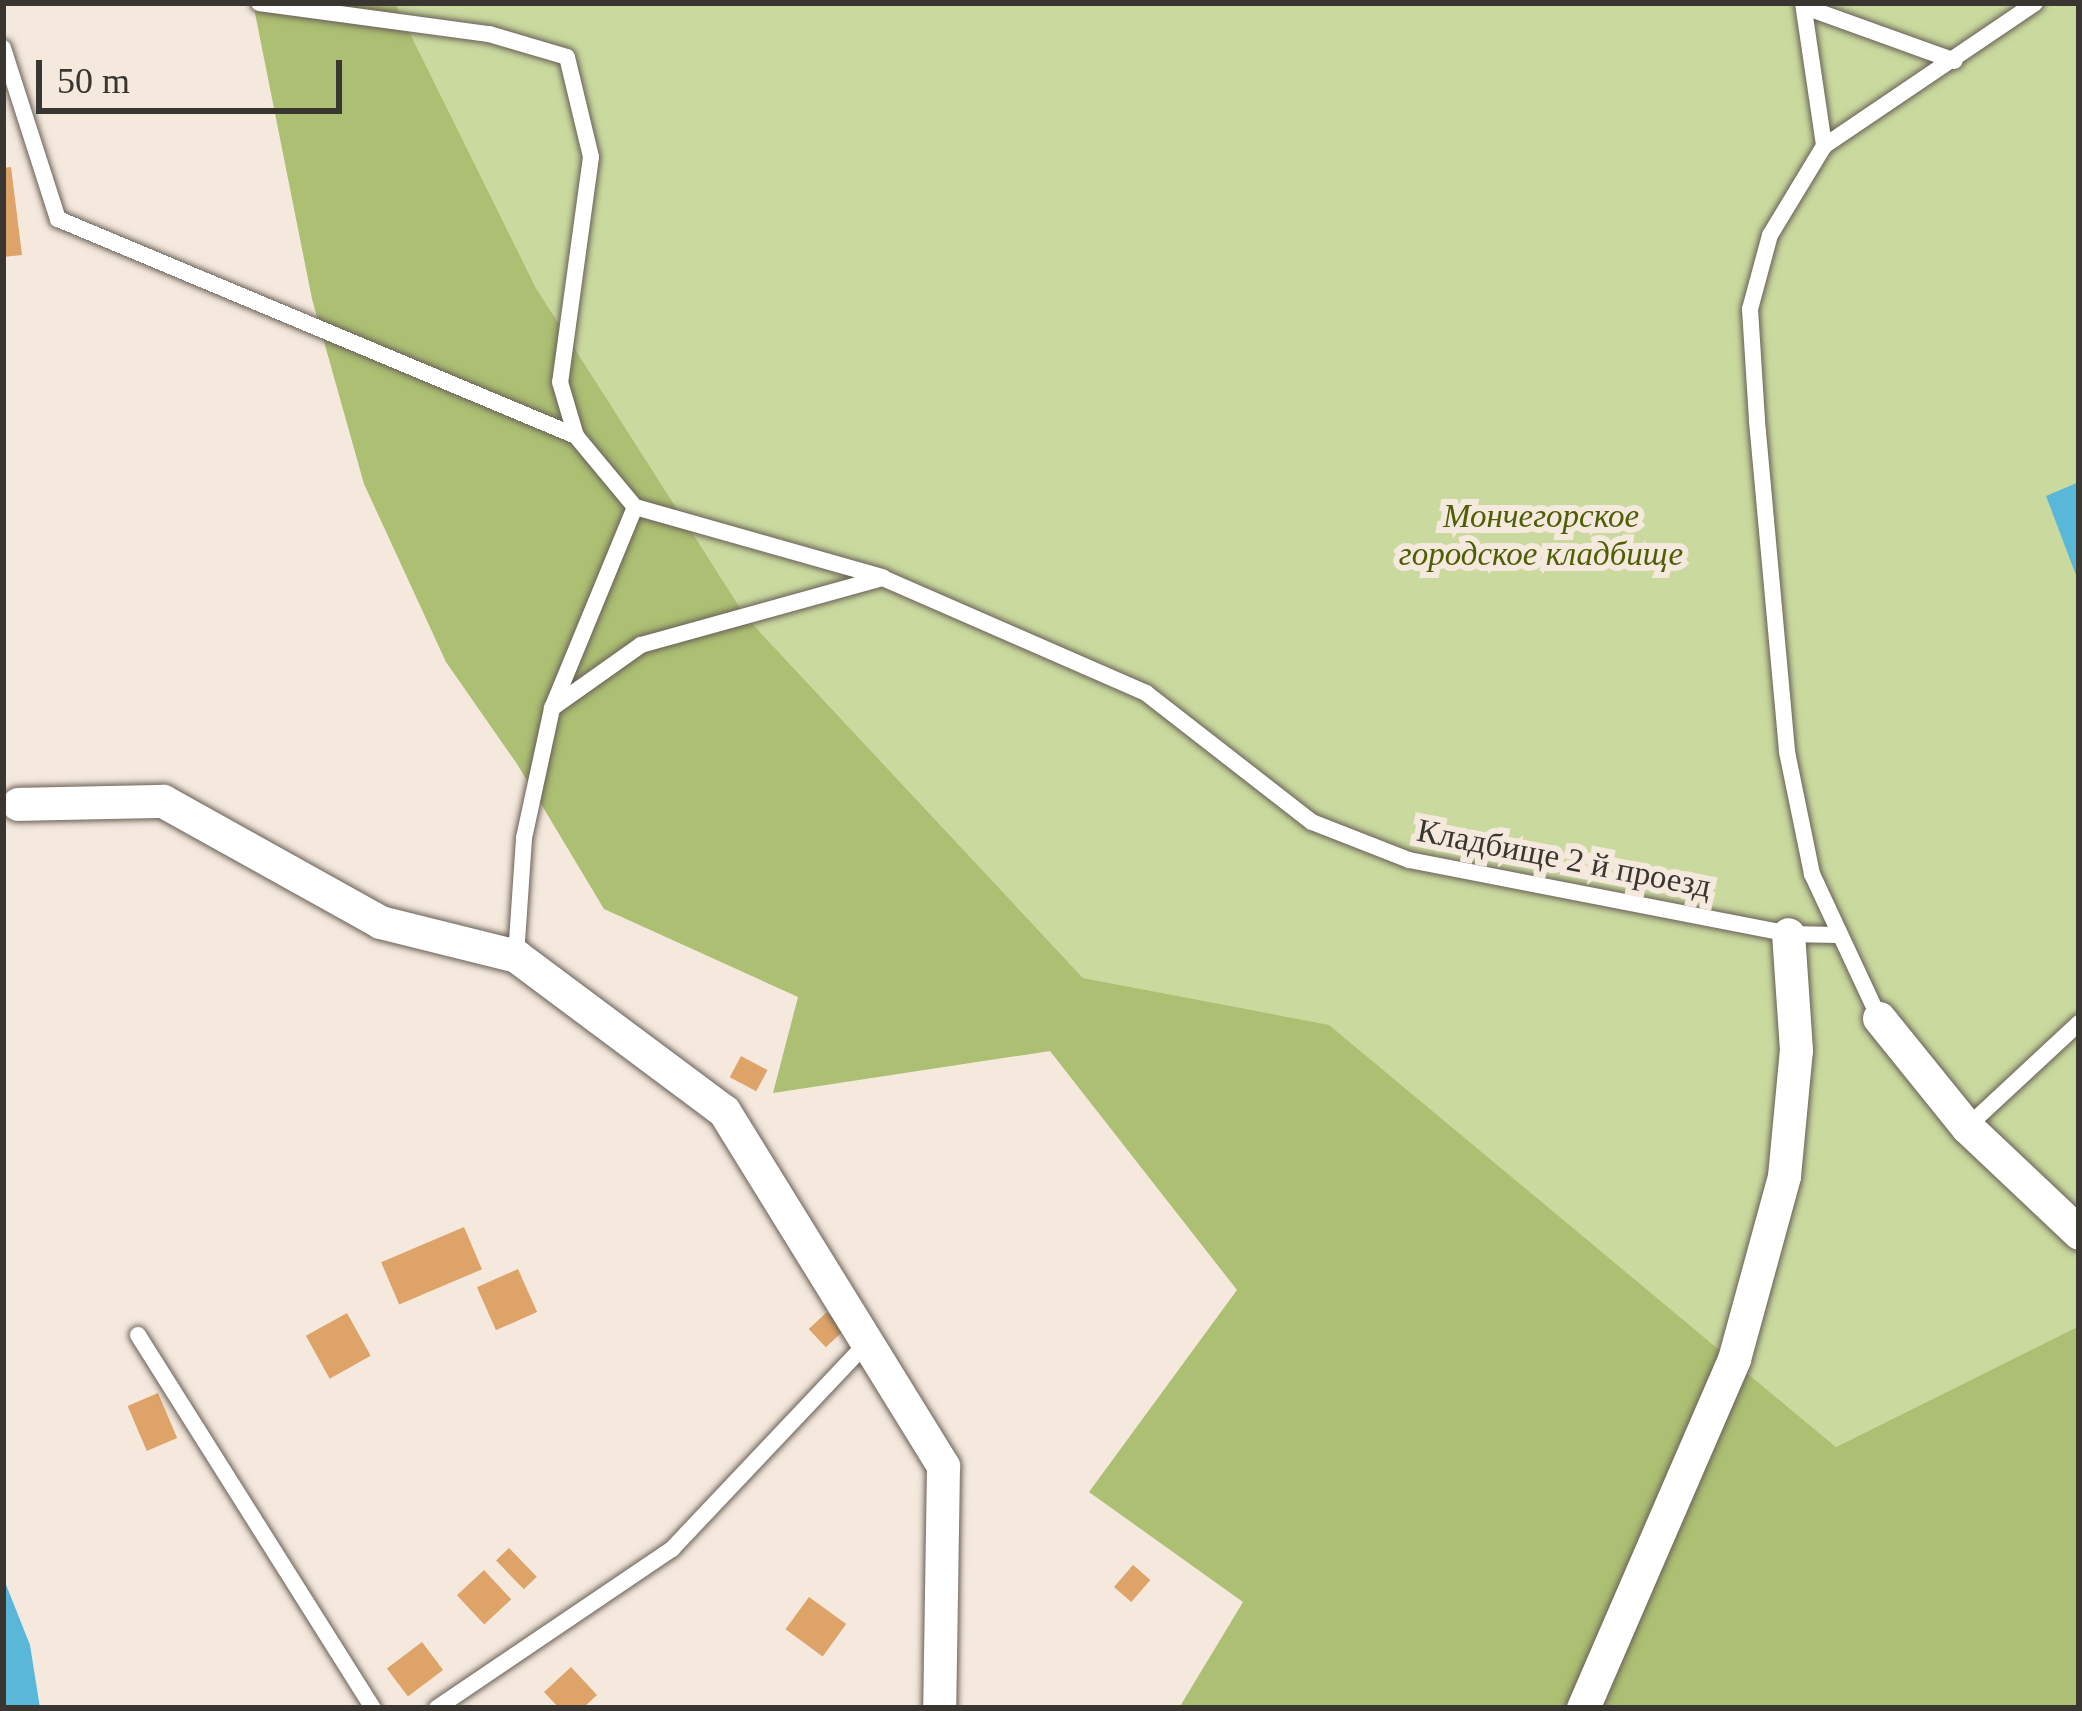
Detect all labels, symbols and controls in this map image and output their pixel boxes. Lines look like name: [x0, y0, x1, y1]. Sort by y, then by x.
scale bar: [42, 36, 348, 110]
text: 50 m: [57, 61, 130, 101]
park label: Мончегорское городское кладбище: [1399, 497, 1683, 575]
street label: Кладбище 2 й проезд: [1414, 811, 1714, 907]

